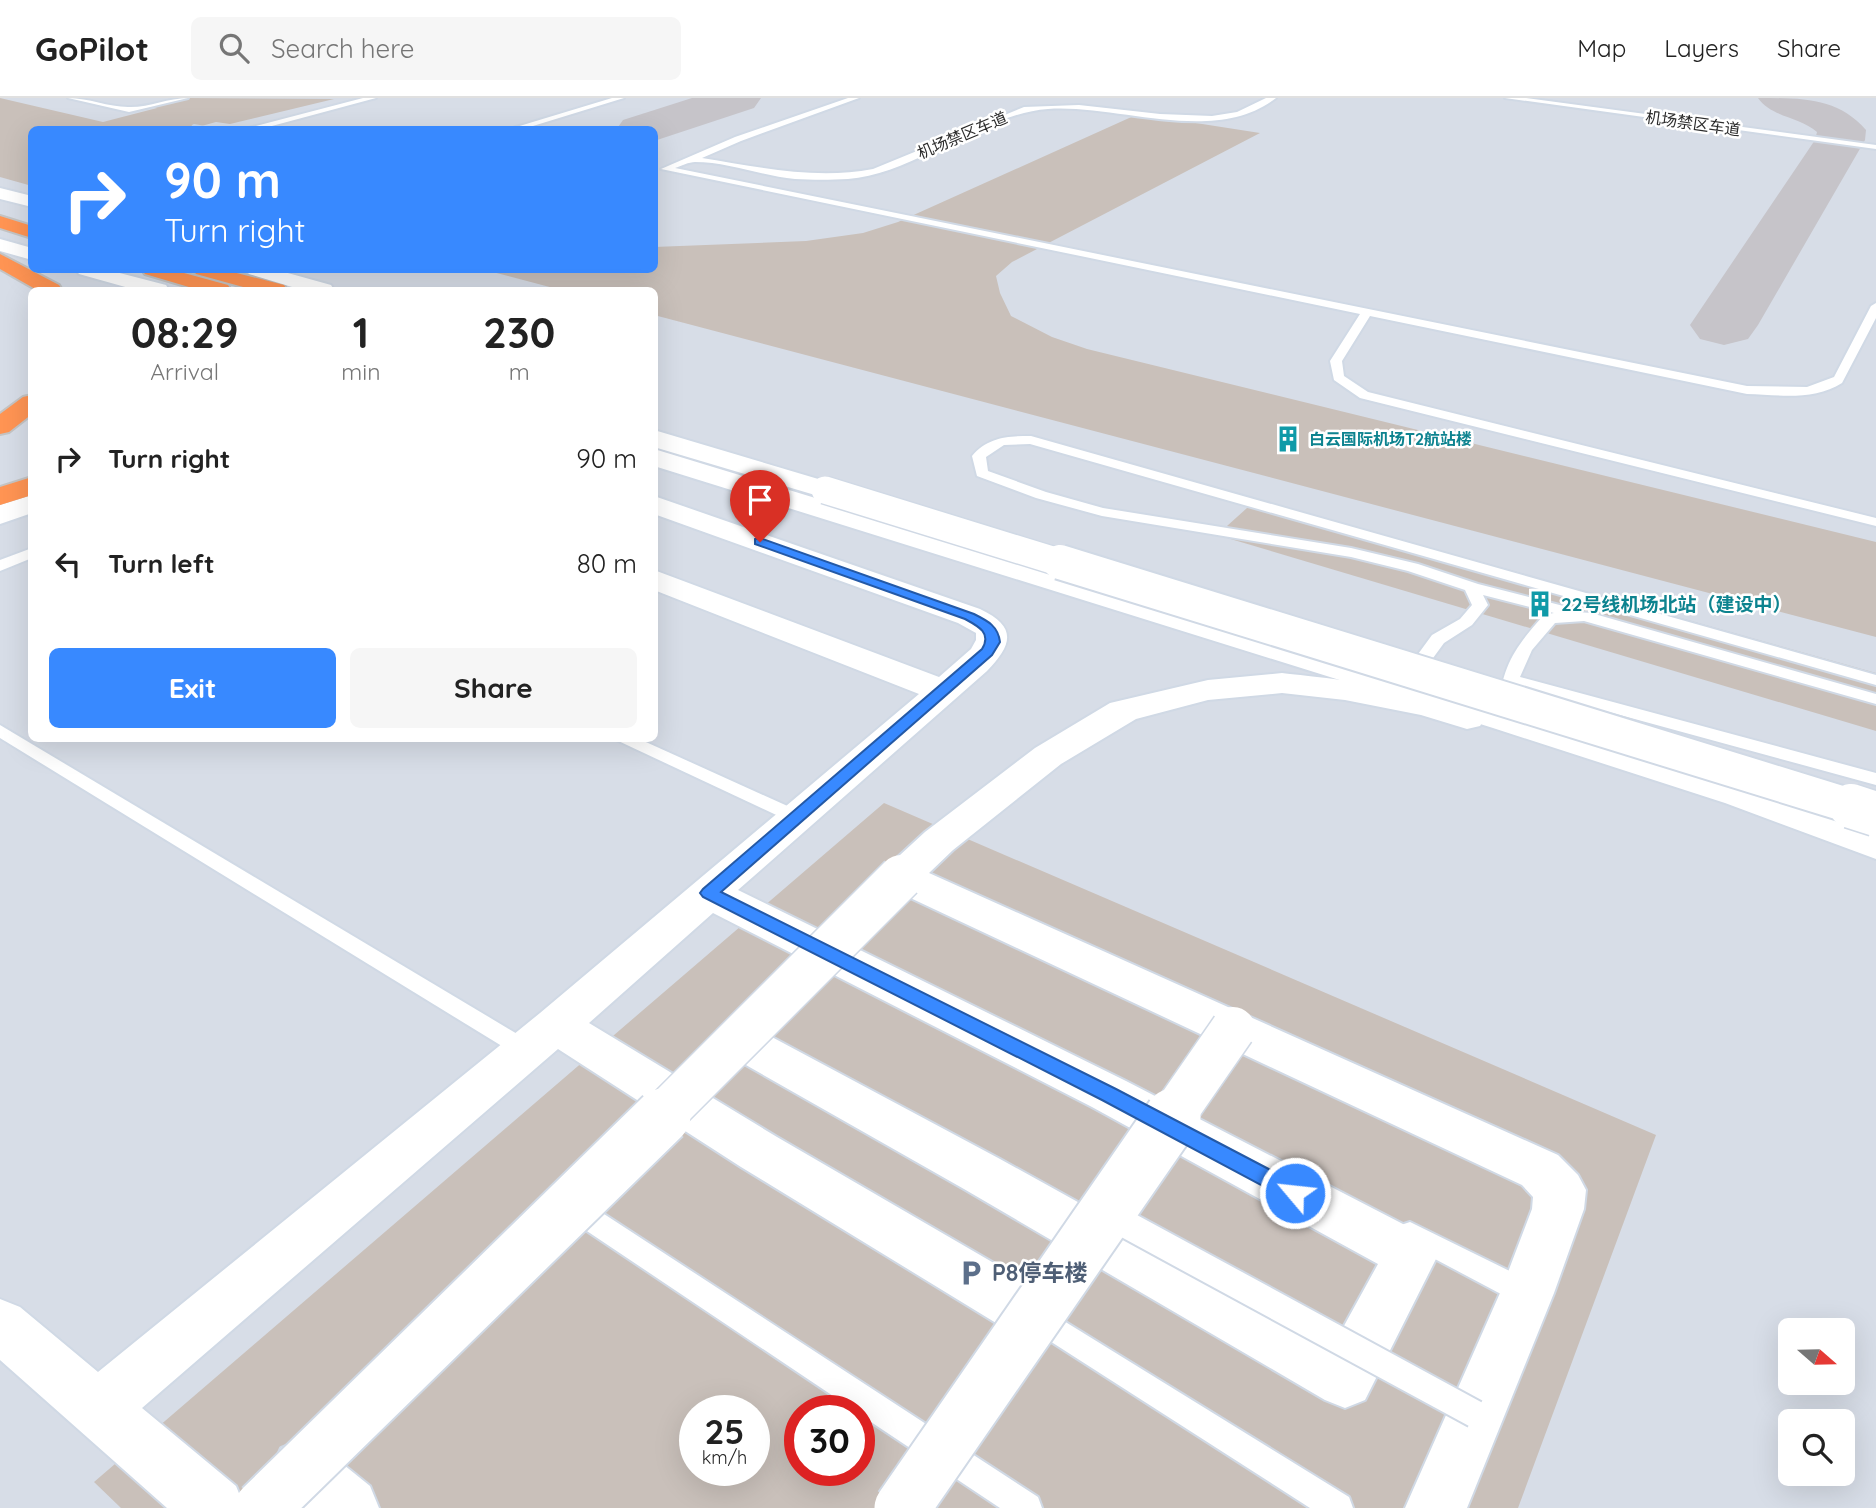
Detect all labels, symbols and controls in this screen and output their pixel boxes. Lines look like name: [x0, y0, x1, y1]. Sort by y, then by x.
search box: [191, 17, 681, 80]
text: GoPilot: [35, 28, 149, 69]
icon: search: [215, 29, 253, 67]
text: Search here: [271, 32, 414, 65]
text: Map: [1577, 33, 1626, 63]
text: Layers: [1664, 33, 1739, 63]
text: Share: [1777, 33, 1841, 63]
street label: 机场禁区车道: [1644, 106, 1742, 140]
street label: 机场禁区车道: [914, 107, 1010, 163]
text: 90 m: [164, 149, 281, 210]
icon: right: [49, 154, 140, 245]
text: Turn right: [164, 210, 305, 250]
text: 08:29: [131, 306, 239, 359]
text: 1: [353, 306, 369, 359]
text: 230: [483, 306, 555, 359]
text: Arrival: [150, 357, 219, 386]
text: min: [341, 357, 380, 386]
text: m: [509, 357, 530, 386]
building icon: 白云国际机场T2航站楼: [1273, 424, 1303, 454]
place label: 白云国际机场T2航站楼: [1309, 429, 1472, 449]
icon: right: [49, 440, 87, 478]
text: Turn right: [108, 442, 230, 475]
text: 90 m: [576, 442, 637, 475]
pin: [730, 470, 790, 542]
icon: arrive: [741, 481, 779, 519]
icon: left: [49, 545, 87, 583]
text: Turn left: [108, 547, 215, 580]
text: 80 m: [577, 547, 637, 580]
building icon: 22号线机场北站（建设中）: [1525, 589, 1555, 619]
place label: 22号线机场北站（建设中）: [1561, 592, 1792, 616]
button: Exit: [49, 648, 336, 728]
button: Share: [350, 648, 637, 728]
position arrow: [1258, 1156, 1332, 1230]
parking icon: P8停车楼: [956, 1258, 986, 1288]
place label: P8停车楼: [992, 1258, 1087, 1287]
north arrow: [1778, 1318, 1855, 1395]
map controls: [1778, 1318, 1855, 1486]
speed limit sign: 30: [784, 1395, 875, 1486]
text: 25: [704, 1409, 745, 1453]
button: search: [1778, 1409, 1855, 1486]
text: km/h: [702, 1446, 747, 1469]

